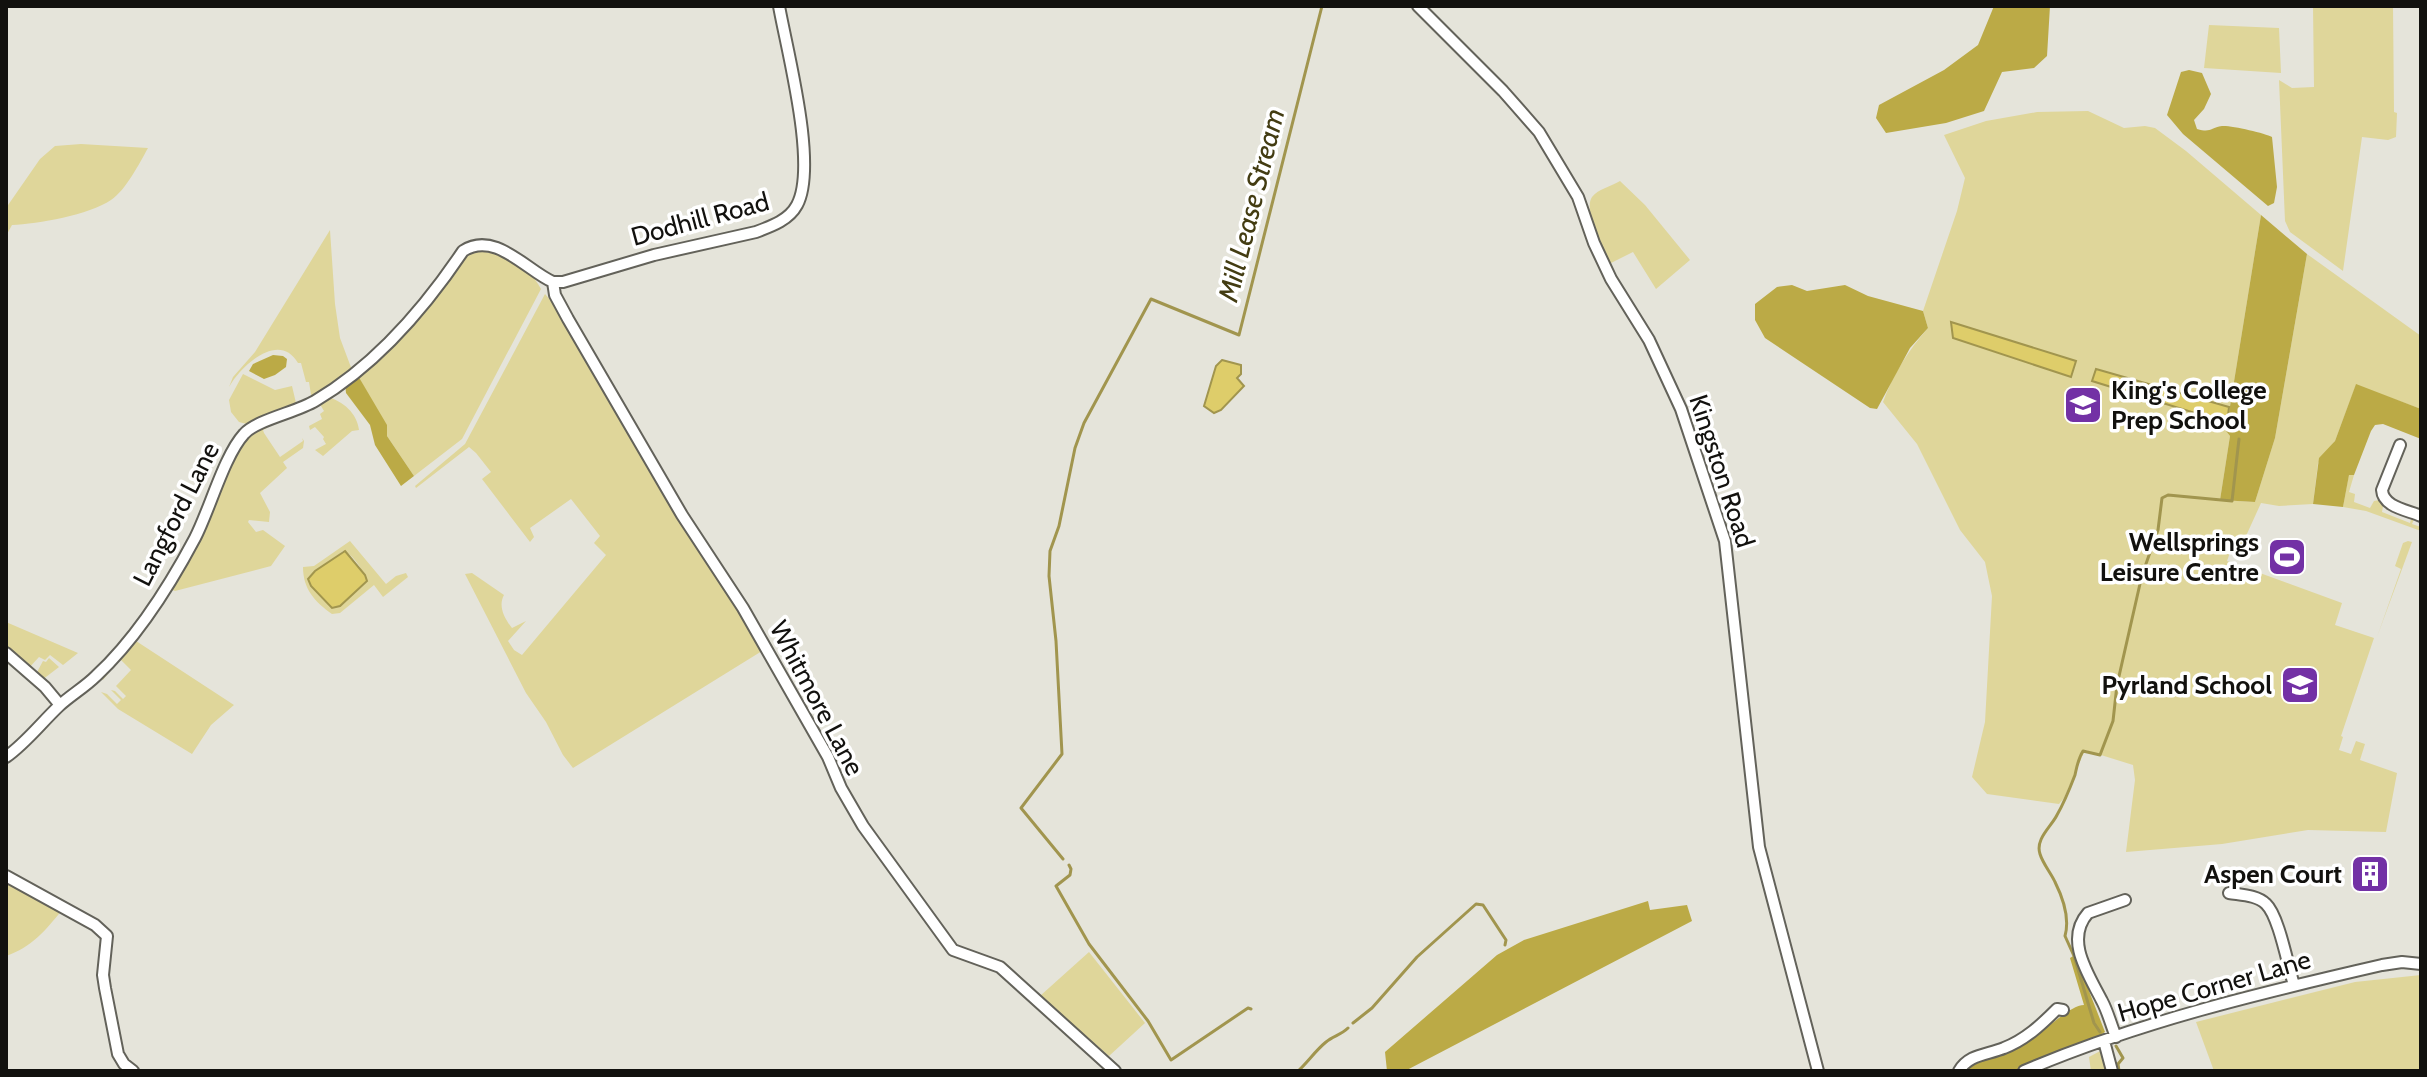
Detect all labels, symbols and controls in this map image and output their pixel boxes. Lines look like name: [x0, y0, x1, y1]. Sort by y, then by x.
water label: Mill Lease Stream: [1210, 105, 1291, 306]
street label: Dodhill Road: [627, 185, 773, 253]
place label: King's College Prep School: [2111, 374, 2267, 436]
school or university icon: King's College Prep School: [2062, 384, 2104, 426]
street label: Kingston Road: [1682, 391, 1762, 551]
street label: Langford Lane: [126, 437, 226, 591]
place label: Wellsprings Leisure Centre: [2100, 526, 2259, 588]
sports icon: Wellsprings Leisure Centre: [2266, 536, 2308, 578]
street label: Whitmore Lane: [763, 615, 871, 781]
school or university icon: Pyrland School: [2279, 664, 2321, 706]
place label: Pyrland School: [2101, 669, 2272, 701]
building icon: Aspen Court: [2349, 853, 2391, 895]
place label: Aspen Court: [2204, 858, 2342, 890]
street label: Hope Corner Lane: [2114, 943, 2314, 1029]

